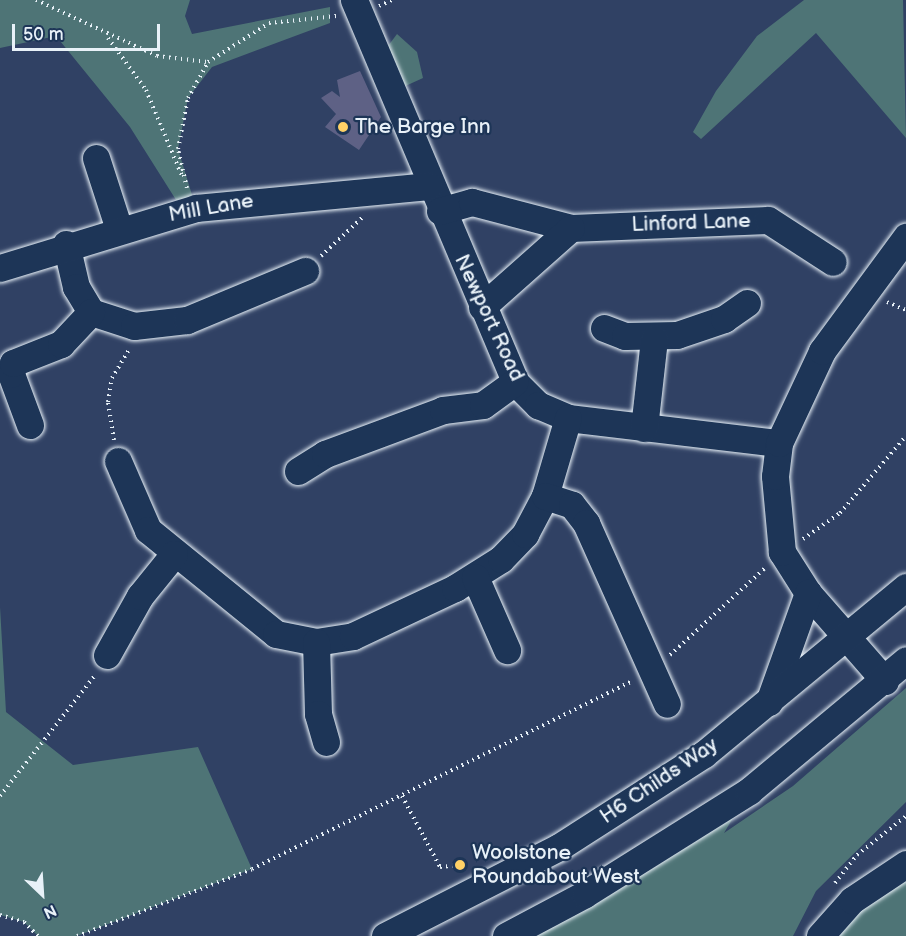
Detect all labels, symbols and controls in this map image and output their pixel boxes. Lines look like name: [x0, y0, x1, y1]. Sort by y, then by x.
scale bar: [15, 12, 164, 50]
text: 50 m: [23, 24, 64, 45]
place label: The Barge Inn: [355, 114, 491, 140]
marker: The Barge Inn: [336, 120, 350, 134]
street label: Mill Lane: [167, 188, 255, 228]
street label: Linford Lane: [631, 208, 751, 238]
street label: Newport Road: [449, 251, 529, 385]
street label: H6 Childs Way: [595, 732, 723, 830]
place label: Woolstone Roundabout West: [472, 840, 641, 890]
marker: Woolstone Roundabout West: [453, 858, 467, 872]
north arrow: [12, 864, 72, 924]
text: N: [40, 900, 59, 922]

